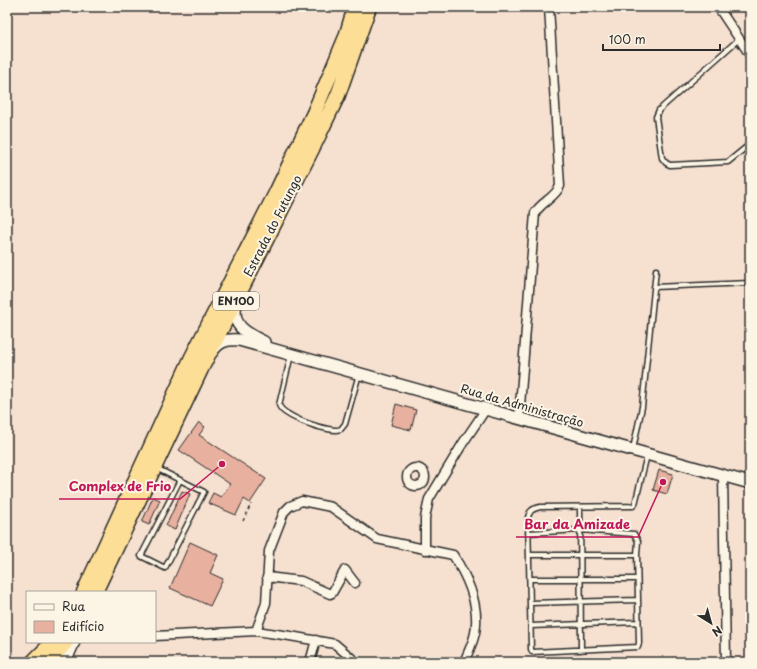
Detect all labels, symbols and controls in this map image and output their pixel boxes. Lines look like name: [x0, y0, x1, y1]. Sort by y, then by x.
scale bar: [603, 26, 720, 52]
text: 100 m: [609, 30, 646, 48]
street label: Estrada do Futungo: [239, 171, 306, 280]
road number: EN100: [213, 292, 259, 310]
street label: Rua da Administração: [459, 379, 586, 431]
callout: Complex de Frio: [59, 474, 180, 499]
text: Complex de Frio: [69, 476, 171, 495]
callout: Bar da Amizade: [516, 512, 638, 537]
text: Bar da Amizade: [524, 514, 630, 533]
legend: [26, 591, 156, 643]
text: Rua: [62, 597, 86, 615]
north arrow: [691, 603, 731, 643]
text: Edifício: [62, 617, 104, 635]
text: N: [708, 622, 726, 641]

